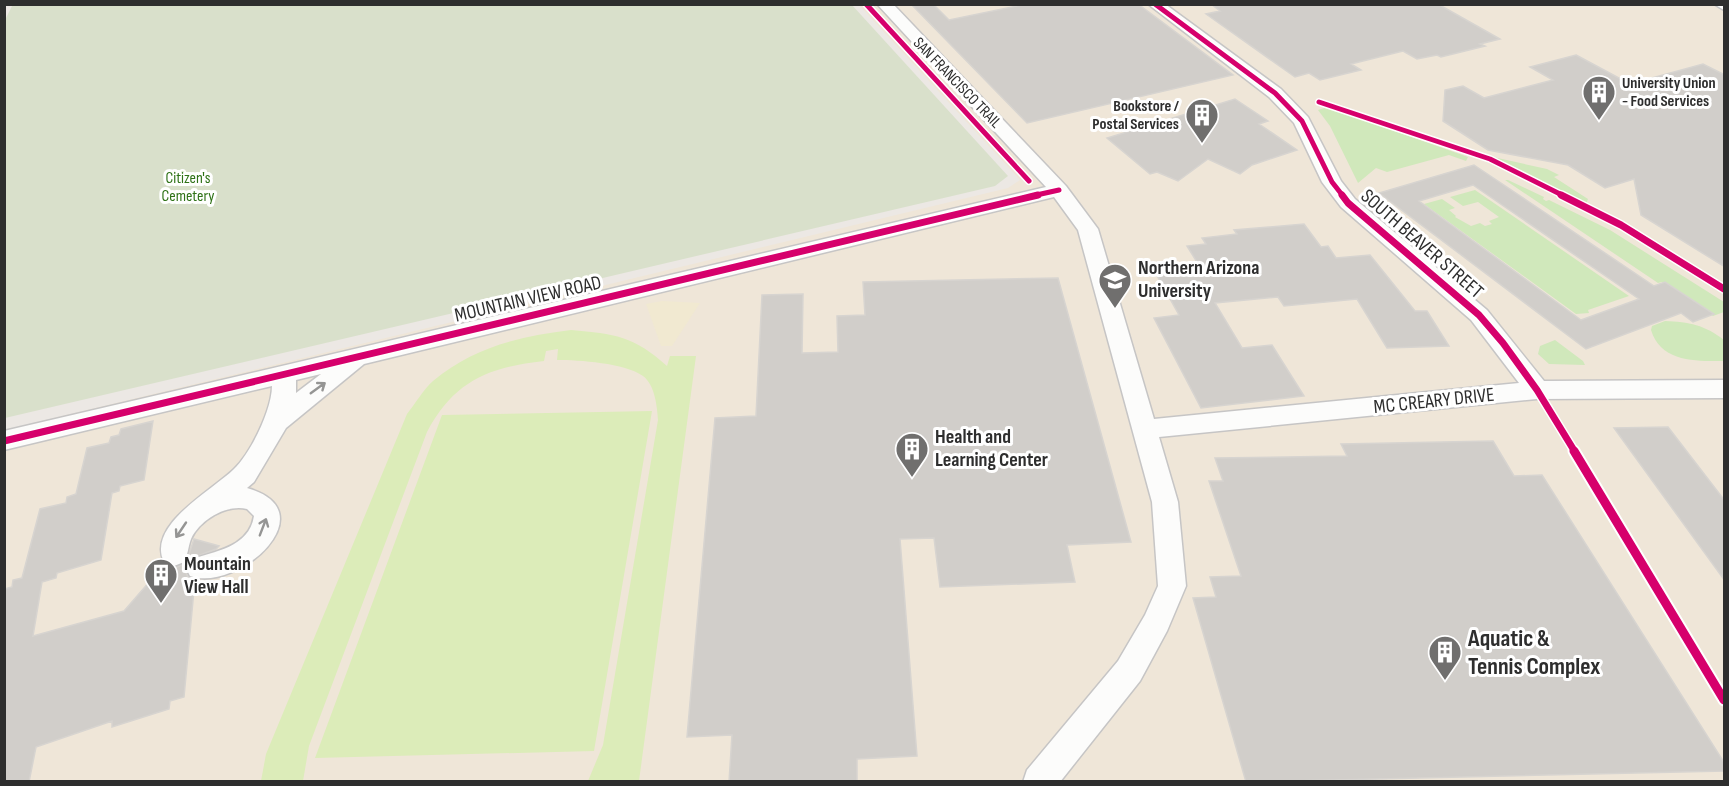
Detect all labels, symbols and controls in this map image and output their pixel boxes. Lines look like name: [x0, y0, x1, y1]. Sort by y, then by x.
street label: SAN FRANCISCO TRAIL: [909, 34, 1005, 132]
building icon: University Union - Food Services: [1581, 74, 1617, 121]
place label: University Union - Food Services: [1622, 74, 1716, 111]
place label: Bookstore / Postal Services: [1092, 97, 1180, 134]
building icon: Bookstore / Postal Services: [1184, 97, 1220, 144]
park label: Citizen's Cemetery: [162, 169, 214, 206]
street label: SOUTH BEAVER STREET: [1356, 184, 1488, 304]
place label: Northern Arizona University: [1138, 256, 1259, 303]
school or university icon: Northern Arizona University: [1097, 262, 1133, 309]
street label: MOUNTAIN VIEW ROAD: [452, 270, 604, 328]
one-way arrow: [310, 382, 326, 394]
street label: MC CREARY DRIVE: [1372, 383, 1496, 419]
place label: Health and Learning Center: [935, 425, 1048, 472]
building icon: Health and Learning Center: [894, 431, 930, 478]
one-way arrow: [259, 519, 270, 537]
one-way arrow: [175, 522, 187, 538]
place label: Mountain View Hall: [184, 552, 251, 599]
building icon: Mountain View Hall: [143, 557, 179, 604]
place label: Aquatic & Tennis Complex: [1467, 624, 1600, 681]
building icon: Aquatic & Tennis Complex: [1427, 634, 1463, 681]

